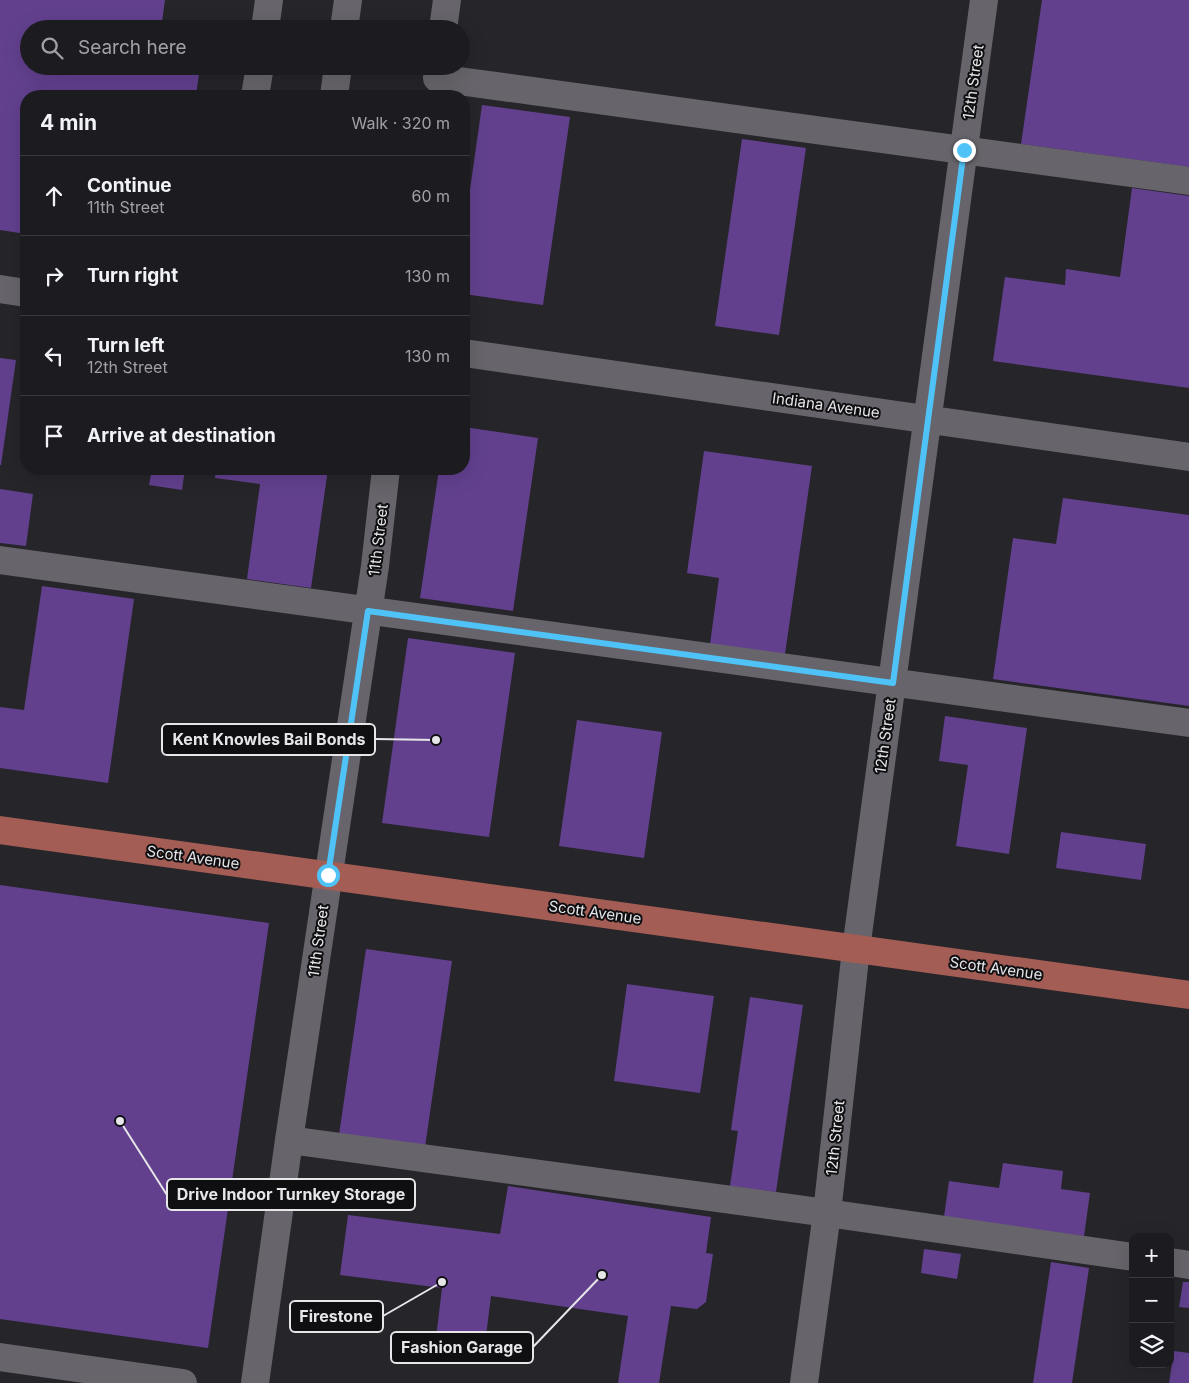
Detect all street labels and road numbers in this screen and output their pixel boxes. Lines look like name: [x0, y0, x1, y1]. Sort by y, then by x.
street label: 12th Street: [958, 43, 988, 121]
street label: Indiana Avenue: [771, 388, 881, 422]
street label: 11th Street: [364, 503, 392, 577]
street label: 12th Street: [870, 697, 900, 775]
street label: Scott Avenue: [145, 841, 241, 873]
street label: Scott Avenue: [547, 896, 643, 928]
street label: 11th Street: [304, 904, 332, 978]
street label: Scott Avenue: [948, 952, 1044, 984]
street label: 12th Street: [822, 1099, 848, 1177]

